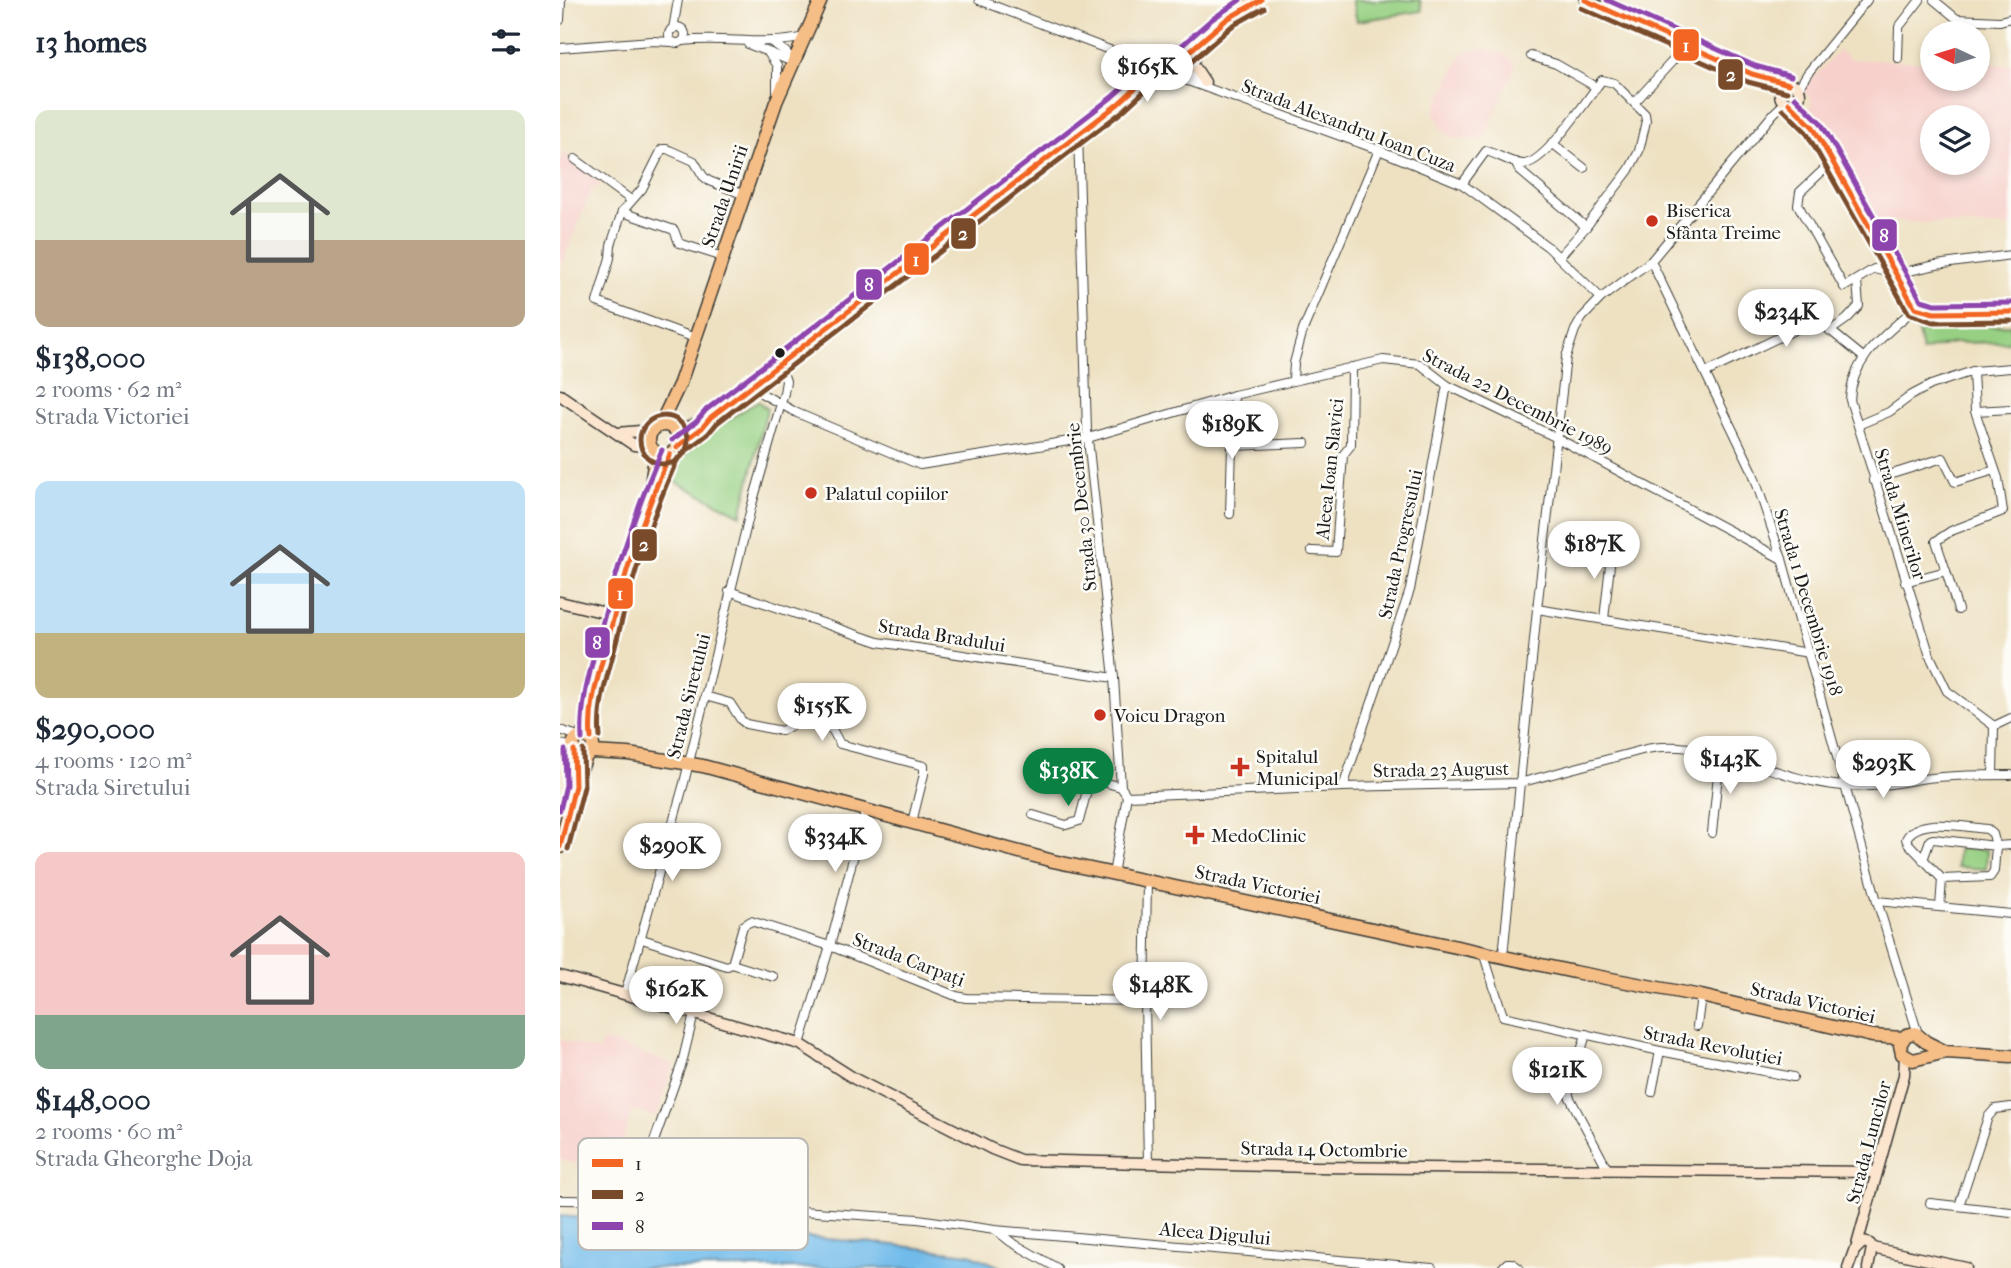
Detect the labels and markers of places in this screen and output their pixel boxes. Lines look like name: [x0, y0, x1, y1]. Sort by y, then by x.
pin: $165K: [1098, 44, 1196, 104]
place label: Biserica Sfânta Treime: [1666, 200, 1781, 244]
marker: Biserica Sfânta Treime: [1644, 213, 1660, 229]
pin: $234K: [1737, 290, 1835, 349]
unlabelled marker: [773, 346, 787, 360]
pin: $189K: [1183, 402, 1281, 461]
place label: Palatul copiilor: [825, 483, 949, 505]
marker: Palatul copiilor: [803, 485, 819, 501]
pin: $187K: [1545, 522, 1643, 581]
pin: $155K: [773, 684, 871, 743]
place label: Voicu Dragon: [1113, 705, 1225, 727]
marker: Voicu Dragon: [1092, 707, 1108, 723]
pin: $143K: [1681, 736, 1779, 796]
pin: $293K: [1834, 740, 1932, 800]
place label: Spitalul Municipal: [1256, 746, 1339, 790]
pin: $138K: [1019, 748, 1117, 808]
marker: Spitalul Municipal: [1230, 757, 1250, 777]
pin: $334K: [786, 814, 884, 874]
pin: $290K: [623, 824, 721, 883]
marker: MedoClinic: [1185, 825, 1205, 845]
place label: MedoClinic: [1211, 825, 1306, 847]
pin: $148K: [1111, 962, 1209, 1022]
pin: $162K: [627, 967, 725, 1026]
pin: $121K: [1508, 1048, 1606, 1107]

